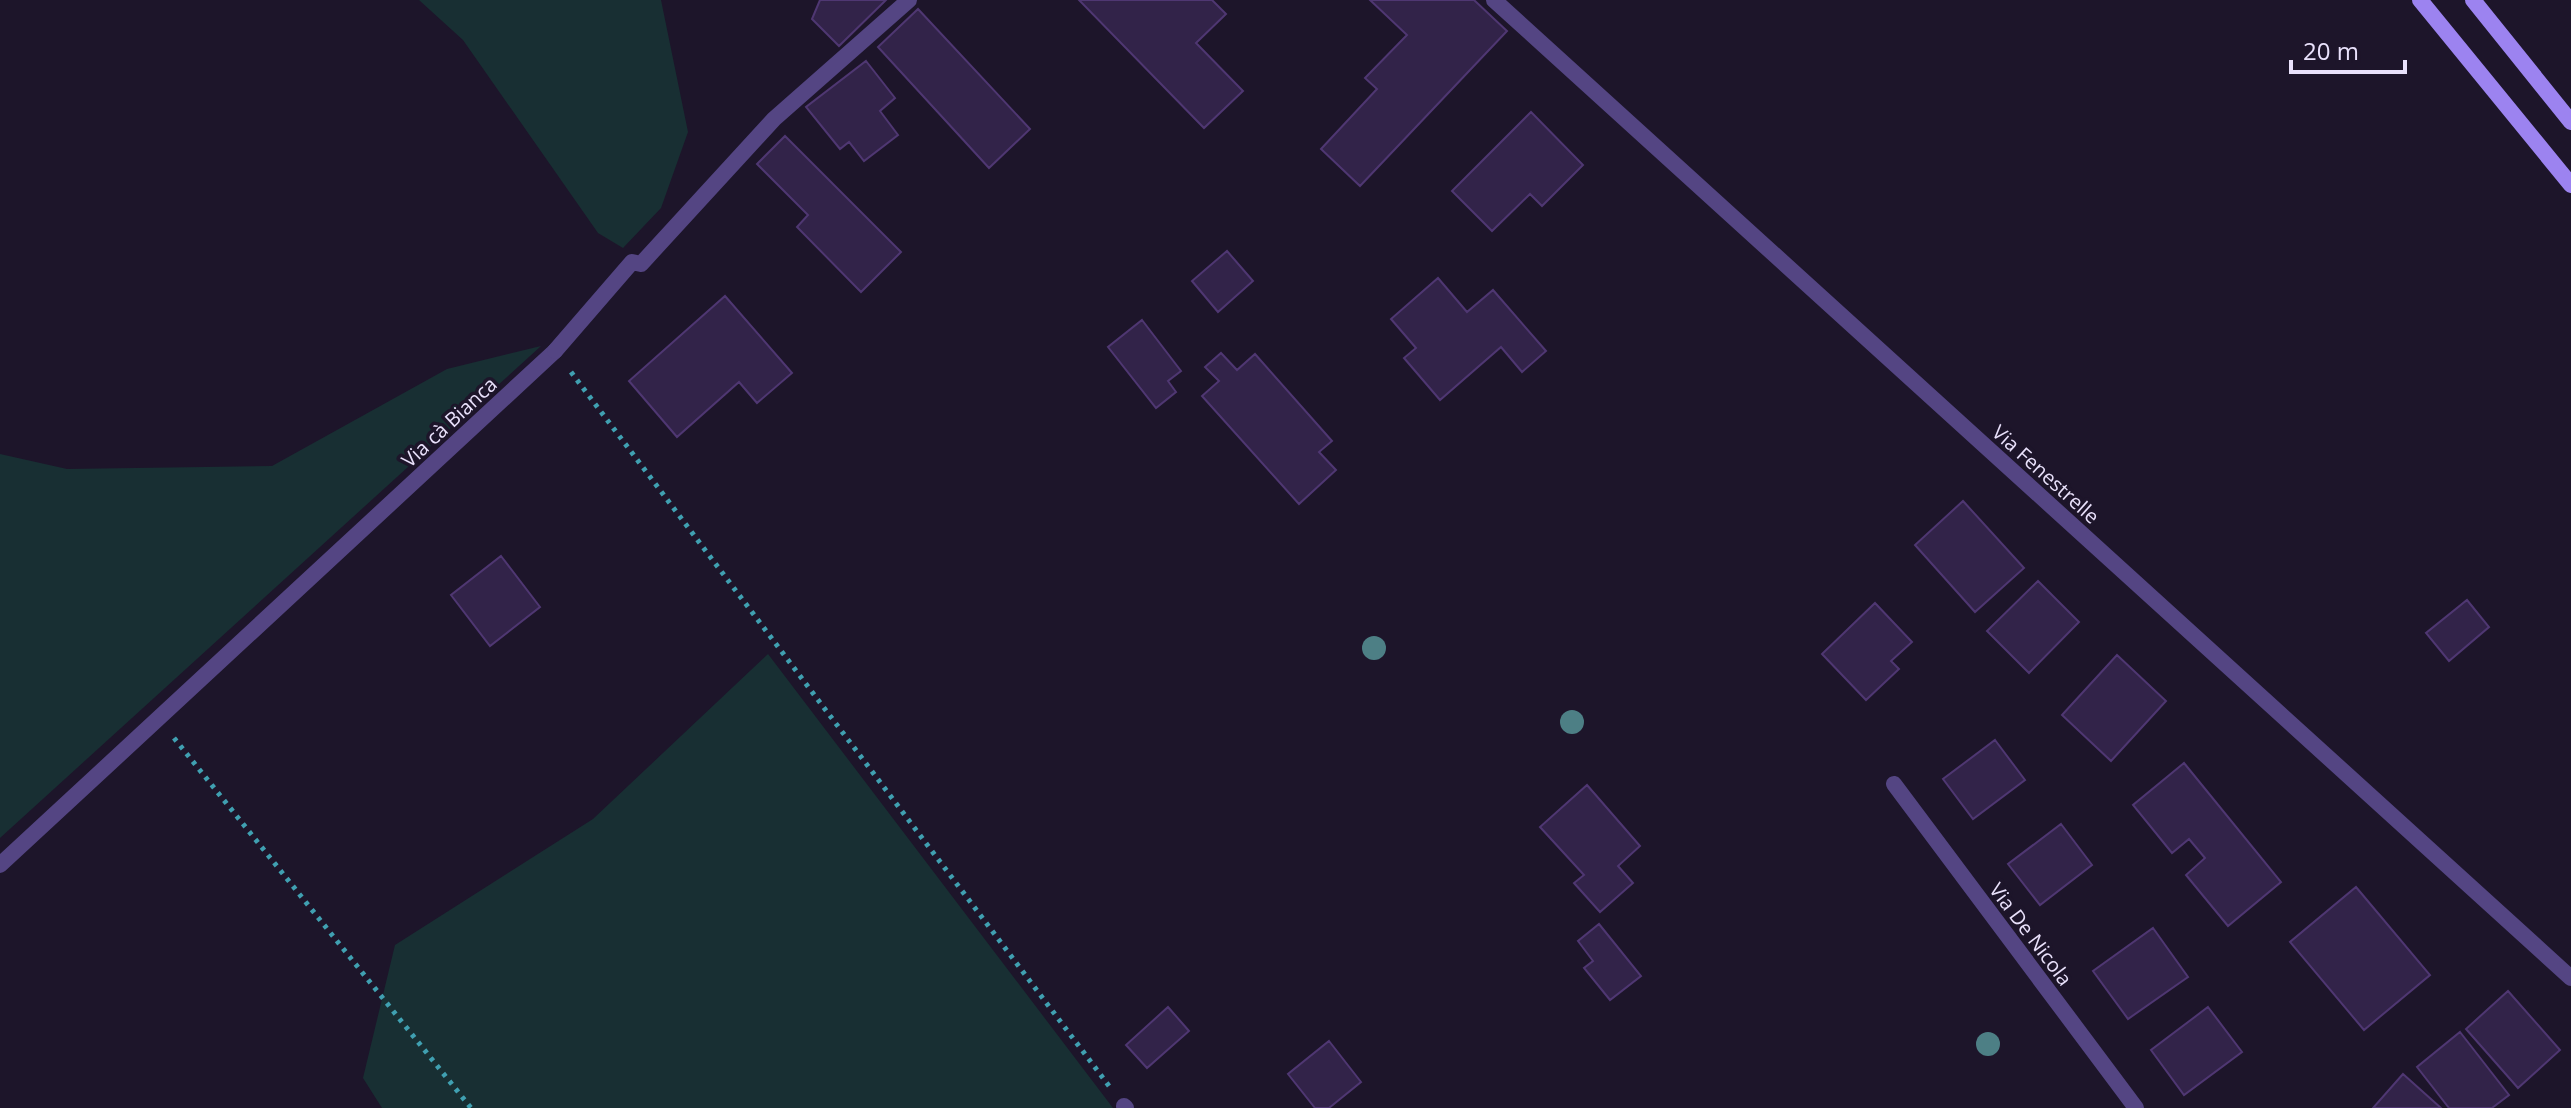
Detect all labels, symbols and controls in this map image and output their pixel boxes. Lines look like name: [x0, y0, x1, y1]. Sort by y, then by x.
scale bar: [2291, 24, 2405, 74]
text: 20 m: [2303, 34, 2359, 67]
street label: Via cà Bianca: [395, 371, 503, 473]
street label: Via Fenestrelle: [1987, 419, 2105, 529]
street label: Via De Nicola: [1983, 877, 2079, 991]

